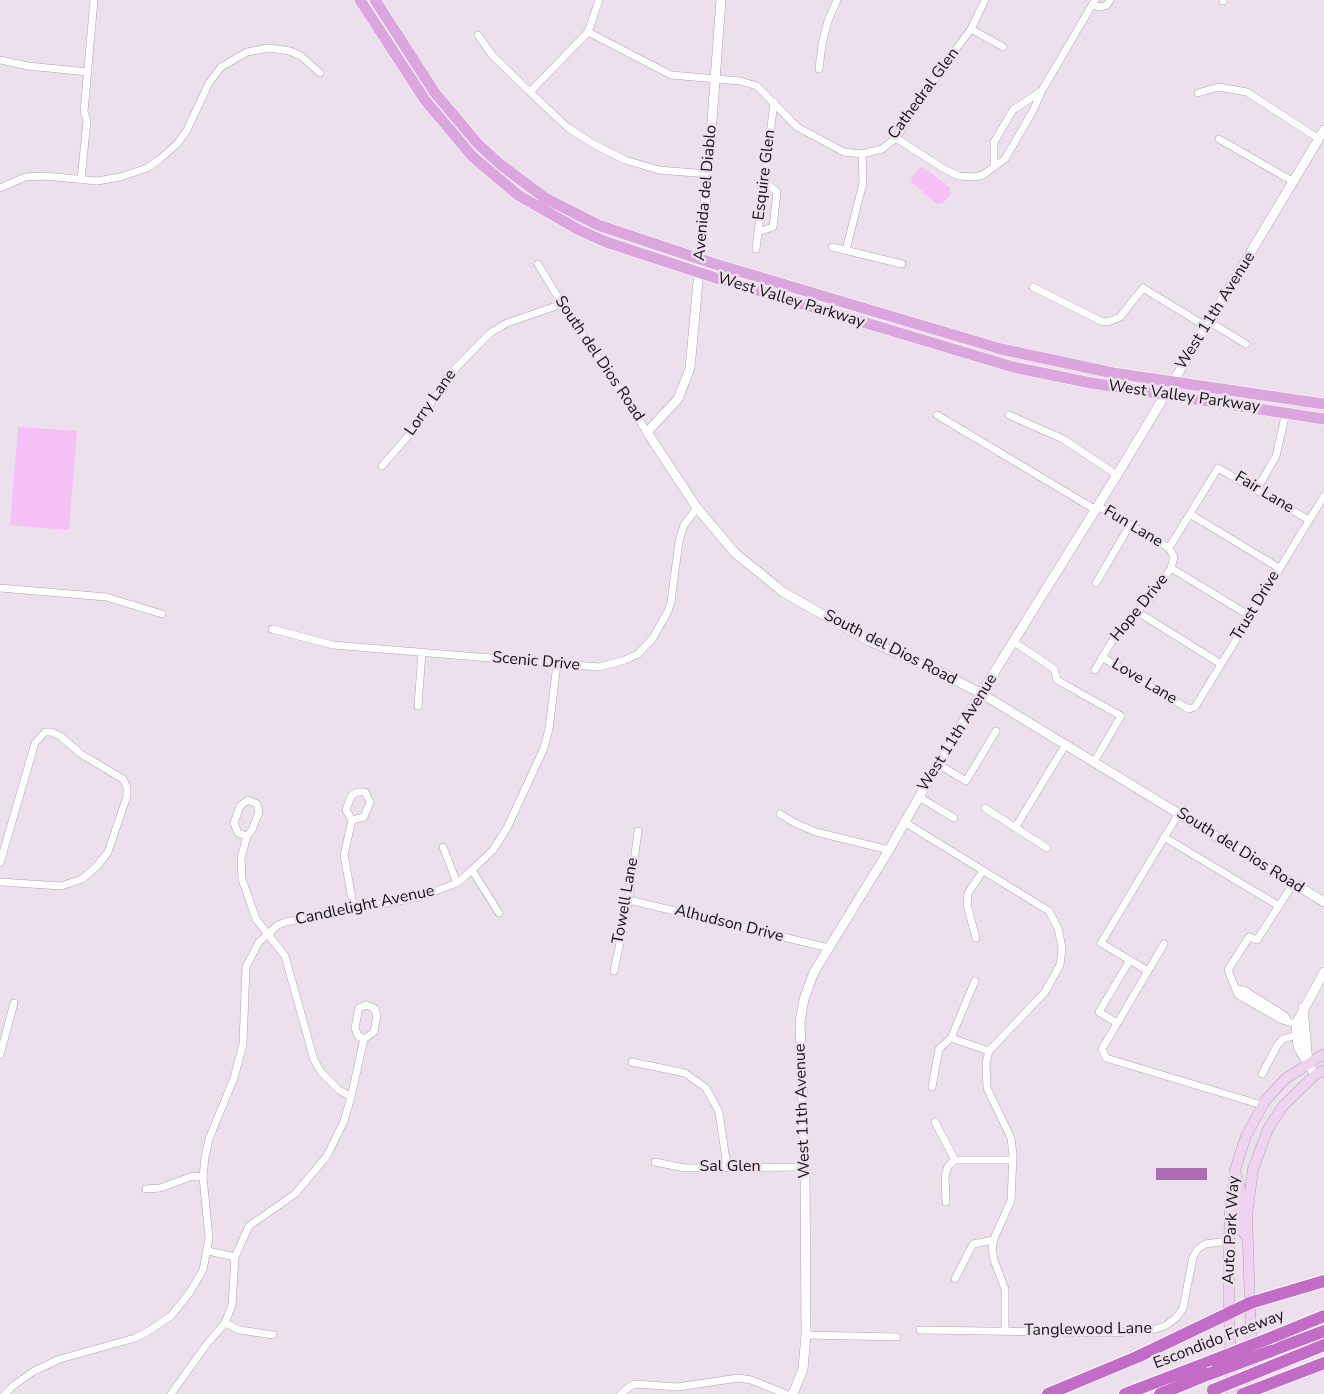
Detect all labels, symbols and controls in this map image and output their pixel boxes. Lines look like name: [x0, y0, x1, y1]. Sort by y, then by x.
street label: Cathedral Glen: [884, 45, 964, 143]
street label: Avenida del Diablo: [691, 124, 721, 262]
street label: Esquire Glen: [750, 129, 780, 221]
street label: West 11th Avenue: [1172, 249, 1260, 373]
street label: West Valley Parkway: [715, 269, 867, 333]
street label: South del Dios Road: [550, 293, 648, 425]
street label: Lorry Lane: [401, 366, 461, 440]
street label: West Valley Parkway: [1107, 377, 1261, 417]
street label: Fair Lane: [1231, 468, 1297, 518]
street label: Fun Lane: [1100, 502, 1166, 552]
street label: Trust Drive: [1228, 567, 1284, 645]
street label: Hope Drive: [1107, 570, 1173, 646]
street label: South del Dios Road: [820, 606, 960, 690]
street label: Scenic Drive: [491, 649, 581, 675]
street label: Love Lane: [1108, 655, 1180, 709]
street label: West 11th Avenue: [914, 671, 1002, 795]
street label: South del Dios Road: [1173, 804, 1307, 898]
street label: Towell Lane: [609, 856, 643, 946]
street label: Candlelight Avenue: [294, 882, 436, 930]
street label: Alhudson Drive: [673, 901, 785, 947]
street label: West 11th Avenue: [791, 1043, 815, 1179]
street label: Sal Glen: [699, 1157, 761, 1177]
street label: Auto Park Way: [1220, 1175, 1244, 1285]
street label: Escondido Freeway: [1151, 1306, 1287, 1374]
street label: Tanglewood Lane: [1024, 1319, 1152, 1341]

